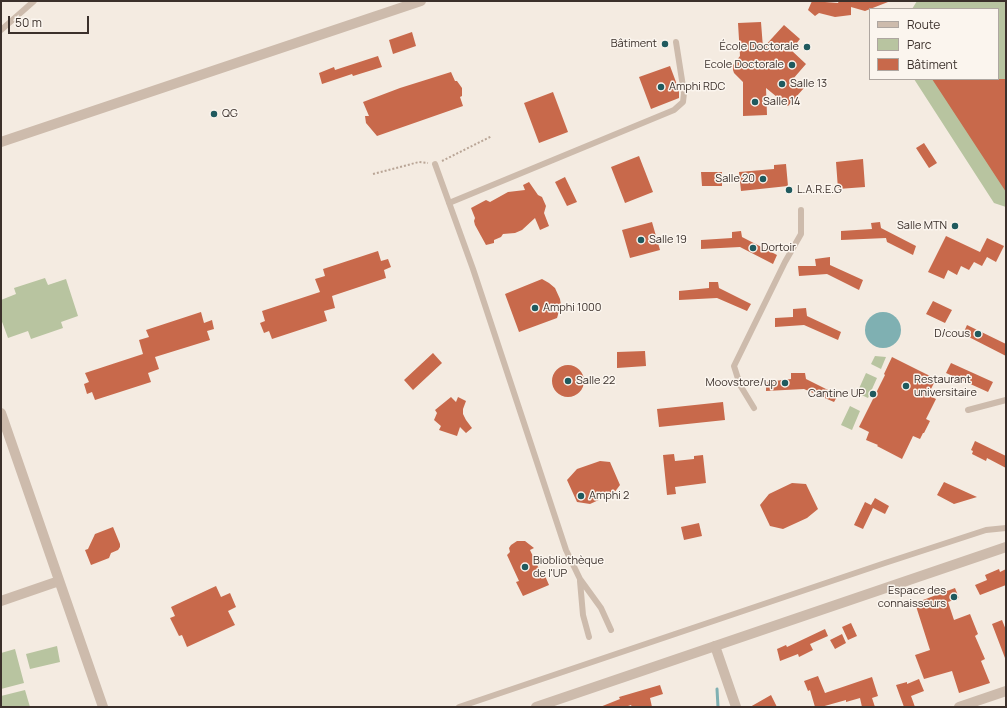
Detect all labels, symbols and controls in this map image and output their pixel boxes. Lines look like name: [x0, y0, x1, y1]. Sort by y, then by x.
scale bar: [10, 8, 91, 34]
legend: [869, 8, 999, 80]
text: 50 m: [15, 14, 42, 31]
text: Route: [907, 16, 940, 33]
text: Parc: [907, 36, 931, 53]
place label: Bâtiment: [611, 37, 657, 51]
marker: Bâtiment: [660, 39, 670, 49]
place label: École Doctorale: [720, 40, 799, 54]
marker: École Doctorale: [802, 42, 812, 52]
text: Bâtiment: [907, 56, 958, 73]
place label: Ecole Doctorale: [705, 58, 784, 72]
marker: Ecole Doctorale: [787, 60, 797, 70]
place label: Salle 13: [790, 77, 827, 91]
marker: Salle 13: [777, 79, 787, 89]
place label: Amphi RDC: [669, 80, 725, 94]
marker: Amphi RDC: [656, 82, 666, 92]
place label: Salle 14: [763, 95, 800, 109]
marker: Salle 14: [750, 97, 760, 107]
place label: QG: [222, 107, 238, 121]
marker: QG: [209, 109, 219, 119]
place label: Salle 20: [715, 172, 755, 186]
marker: Salle 20: [758, 174, 768, 184]
place label: L.A.R.E.G: [797, 183, 842, 197]
marker: L.A.R.E.G: [784, 185, 794, 195]
place label: Salle MTN: [897, 219, 947, 233]
marker: Salle MTN: [950, 221, 960, 231]
place label: Salle 19: [649, 233, 687, 247]
marker: Salle 19: [636, 235, 646, 245]
place label: Dortoir: [761, 241, 796, 255]
marker: Dortoir: [748, 243, 758, 253]
place label: Amphi 1000: [543, 301, 602, 315]
marker: Amphi 1000: [530, 303, 540, 313]
place label: D/cous: [934, 327, 970, 341]
marker: D/cous: [973, 329, 983, 339]
place label: Restaurant universitaire: [914, 373, 977, 399]
place label: Salle 22: [576, 374, 615, 388]
marker: Salle 22: [563, 376, 573, 386]
place label: Moovstore/up: [706, 376, 777, 390]
marker: Moovstore/up: [780, 378, 790, 388]
marker: Restaurant universitaire: [901, 381, 911, 391]
place label: Cantine UP: [808, 387, 865, 401]
marker: Cantine UP: [868, 389, 878, 399]
place label: Amphi 2: [589, 489, 629, 503]
marker: Amphi 2: [576, 491, 586, 501]
place label: Biobliothèque de l'UP: [533, 554, 604, 580]
marker: Biobliothèque de l'UP: [520, 562, 530, 572]
place label: Espace des connaisseurs: [878, 584, 946, 610]
marker: Espace des connaisseurs: [949, 592, 959, 602]

